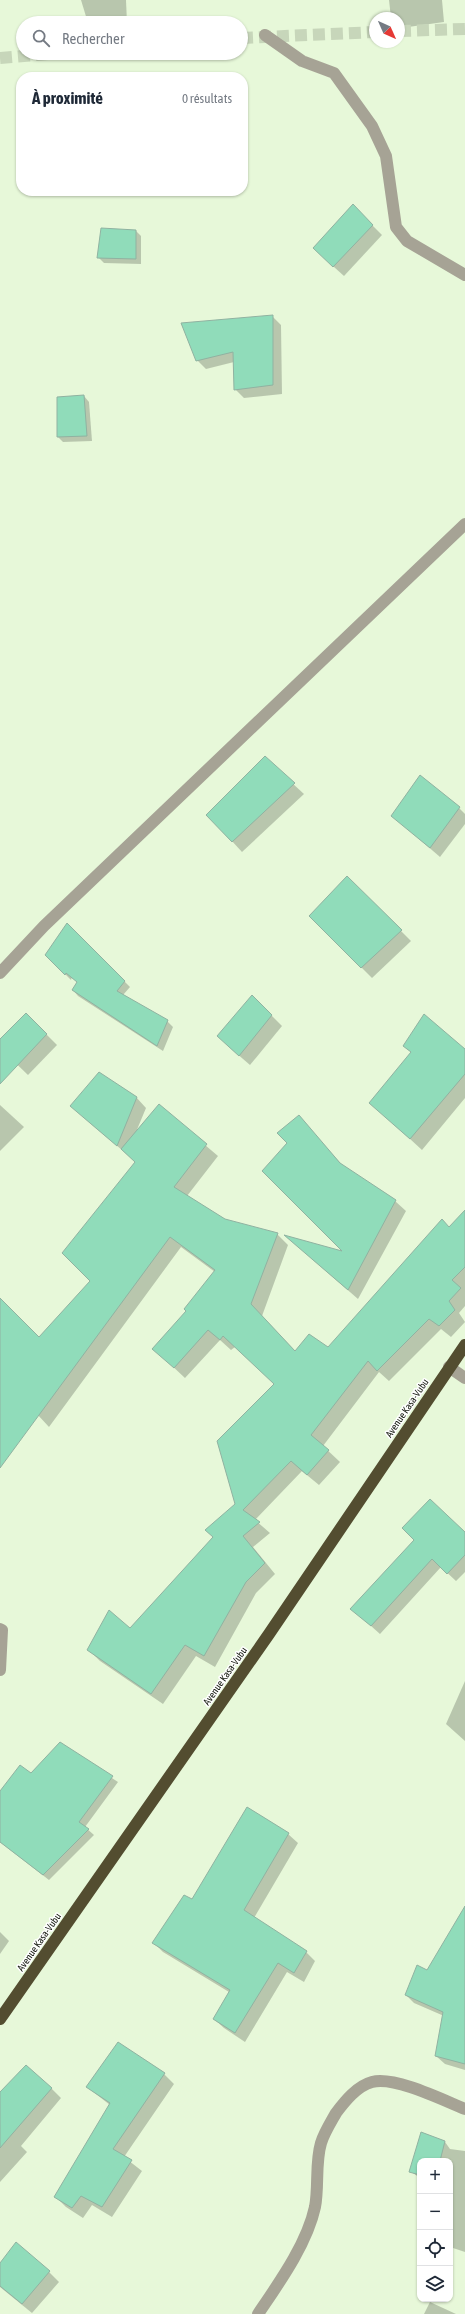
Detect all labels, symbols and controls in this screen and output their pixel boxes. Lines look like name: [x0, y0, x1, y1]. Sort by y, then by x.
north arrow: [369, 12, 405, 48]
search box: [16, 16, 248, 60]
icon: search: [30, 27, 52, 49]
text: Rechercher: [62, 30, 124, 47]
text: À proximité: [32, 88, 103, 108]
text: 0 résultats: [182, 91, 232, 106]
street label: Avenue Kasa-Vubu: [383, 1377, 431, 1439]
street label: Avenue Kasa-Vubu: [201, 1645, 249, 1707]
street label: Avenue Kasa-Vubu: [15, 1911, 63, 1973]
map controls: [417, 2158, 453, 2302]
button: +: [417, 2158, 453, 2194]
button: −: [417, 2194, 453, 2230]
button: locate: [417, 2230, 453, 2266]
button: layers: [417, 2266, 453, 2302]

